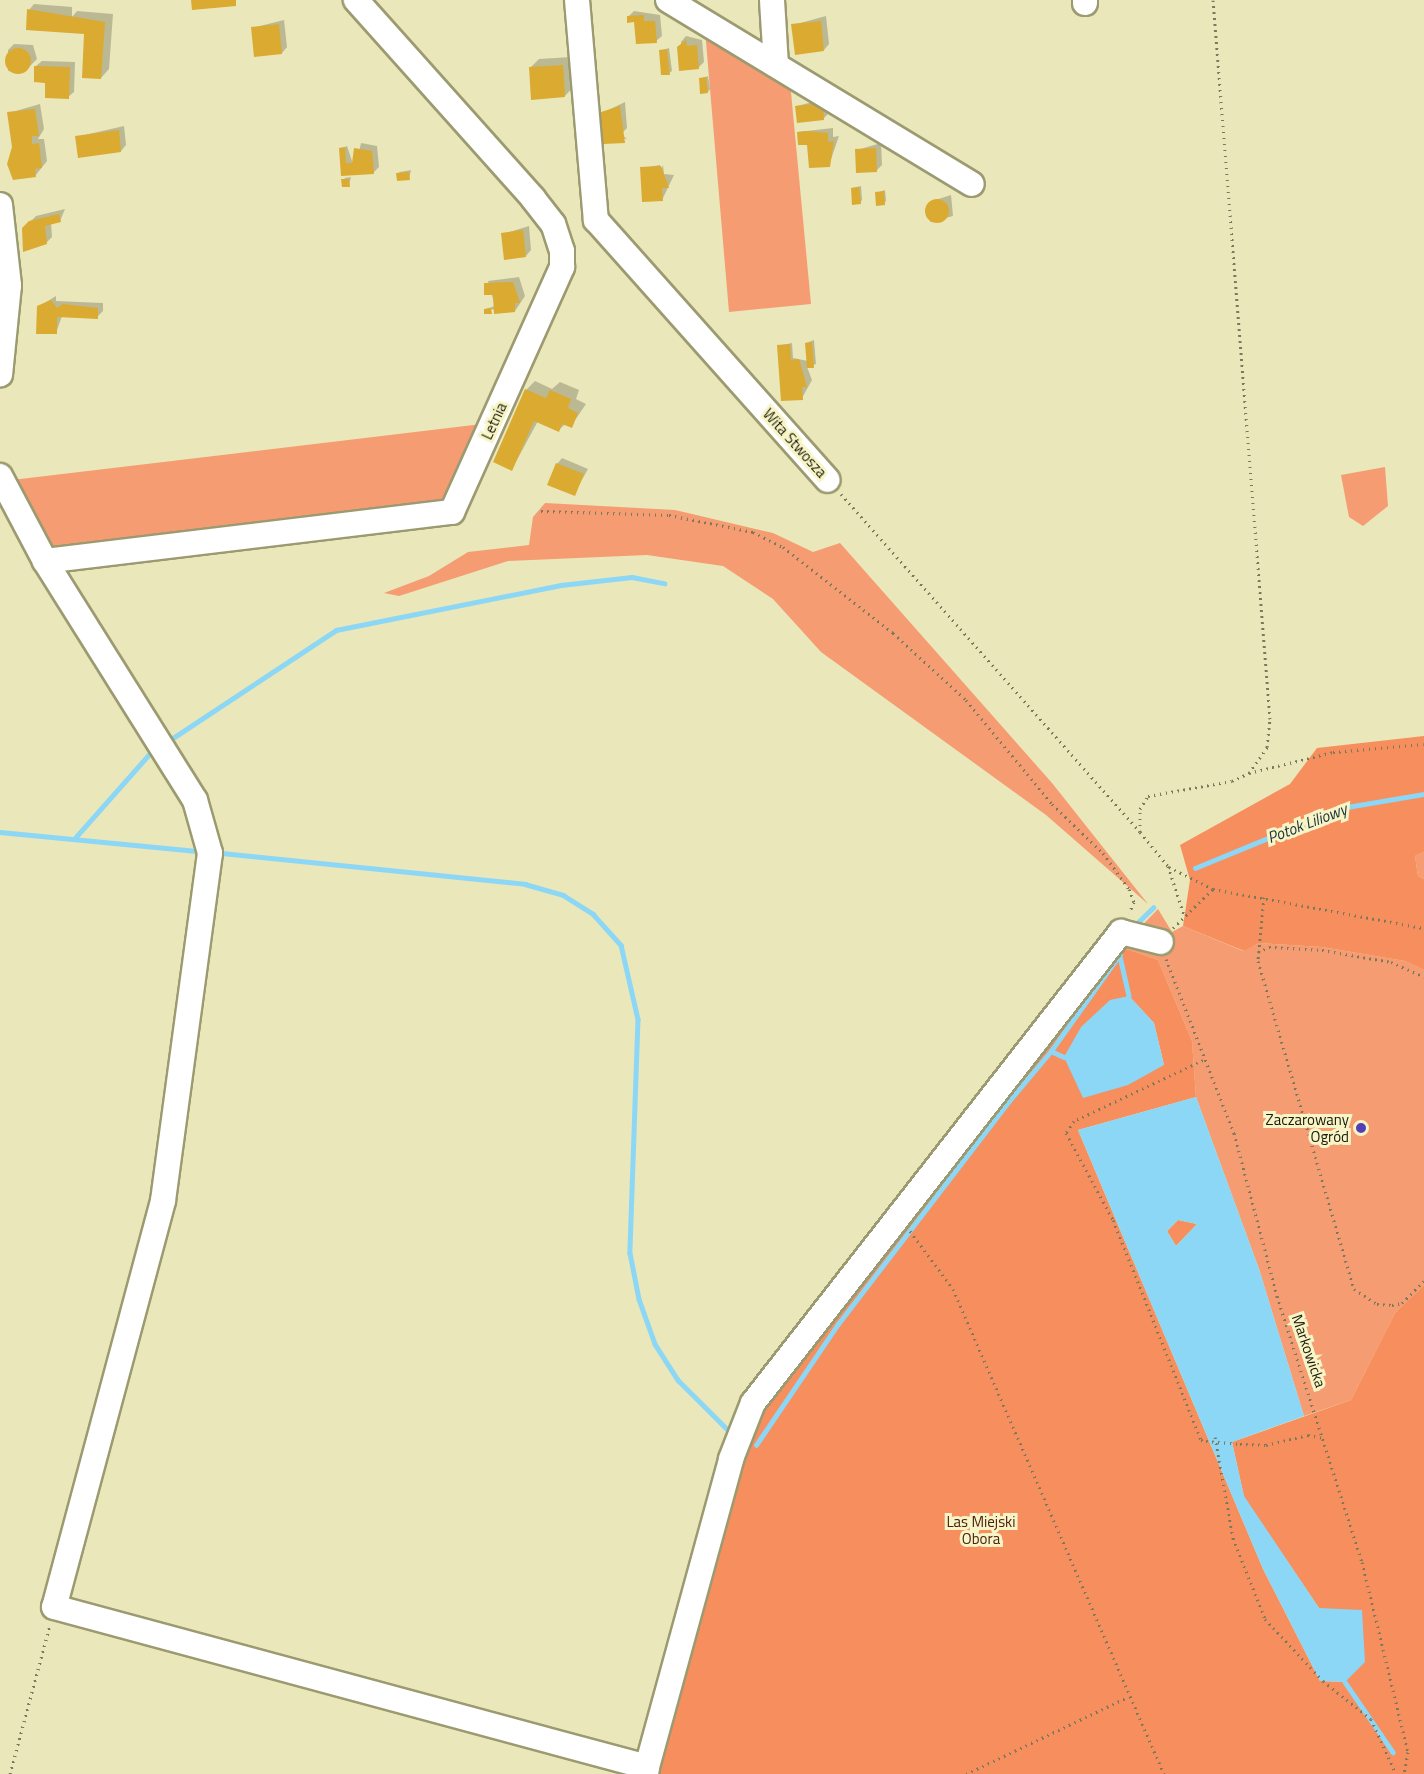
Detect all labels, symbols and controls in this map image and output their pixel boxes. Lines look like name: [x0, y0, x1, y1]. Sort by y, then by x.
street label: Letnia: [478, 400, 510, 442]
street label: Wita Stwosza: [759, 405, 831, 481]
water label: Potok Liliowy: [1264, 799, 1350, 847]
place label: Zaczarowany Ogród: [1266, 1110, 1349, 1145]
marker: Zaczarowany Ogród: [1354, 1121, 1368, 1135]
street label: Markowicka: [1288, 1312, 1330, 1390]
park label: Las Miejski Obora: [946, 1512, 1016, 1547]

